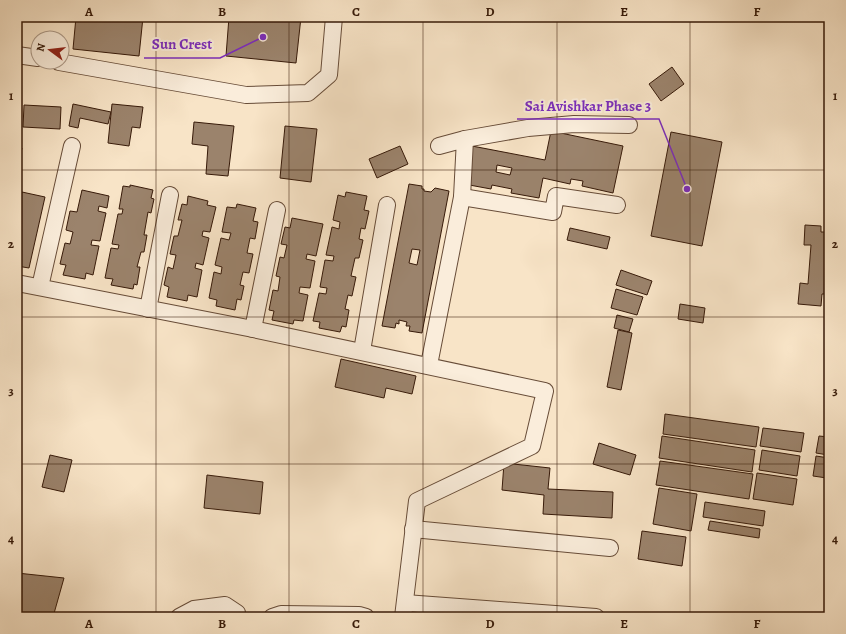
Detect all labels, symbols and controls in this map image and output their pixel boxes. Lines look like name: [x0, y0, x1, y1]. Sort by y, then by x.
text: A: [84, 3, 94, 20]
text: B: [218, 3, 226, 20]
text: C: [352, 3, 360, 20]
text: D: [485, 3, 495, 20]
text: E: [620, 3, 628, 20]
text: F: [754, 3, 761, 20]
north arrow: [30, 30, 70, 70]
callout: Sun Crest: [144, 31, 220, 58]
text: Sun Crest: [152, 34, 212, 54]
text: N: [33, 42, 49, 53]
text: 1: [9, 87, 14, 104]
text: 1: [833, 87, 838, 104]
callout: Sai Avishkar Phase 3: [517, 92, 659, 119]
text: Sai Avishkar Phase 3: [525, 96, 651, 116]
text: 2: [8, 235, 15, 252]
text: 2: [832, 235, 839, 252]
text: 3: [8, 382, 14, 399]
text: 3: [832, 382, 838, 399]
text: 4: [8, 530, 14, 547]
text: 4: [832, 530, 838, 547]
text: A: [84, 615, 94, 632]
text: B: [218, 615, 226, 632]
text: C: [352, 615, 360, 632]
text: D: [485, 615, 495, 632]
text: E: [620, 615, 628, 632]
text: F: [754, 615, 761, 632]

